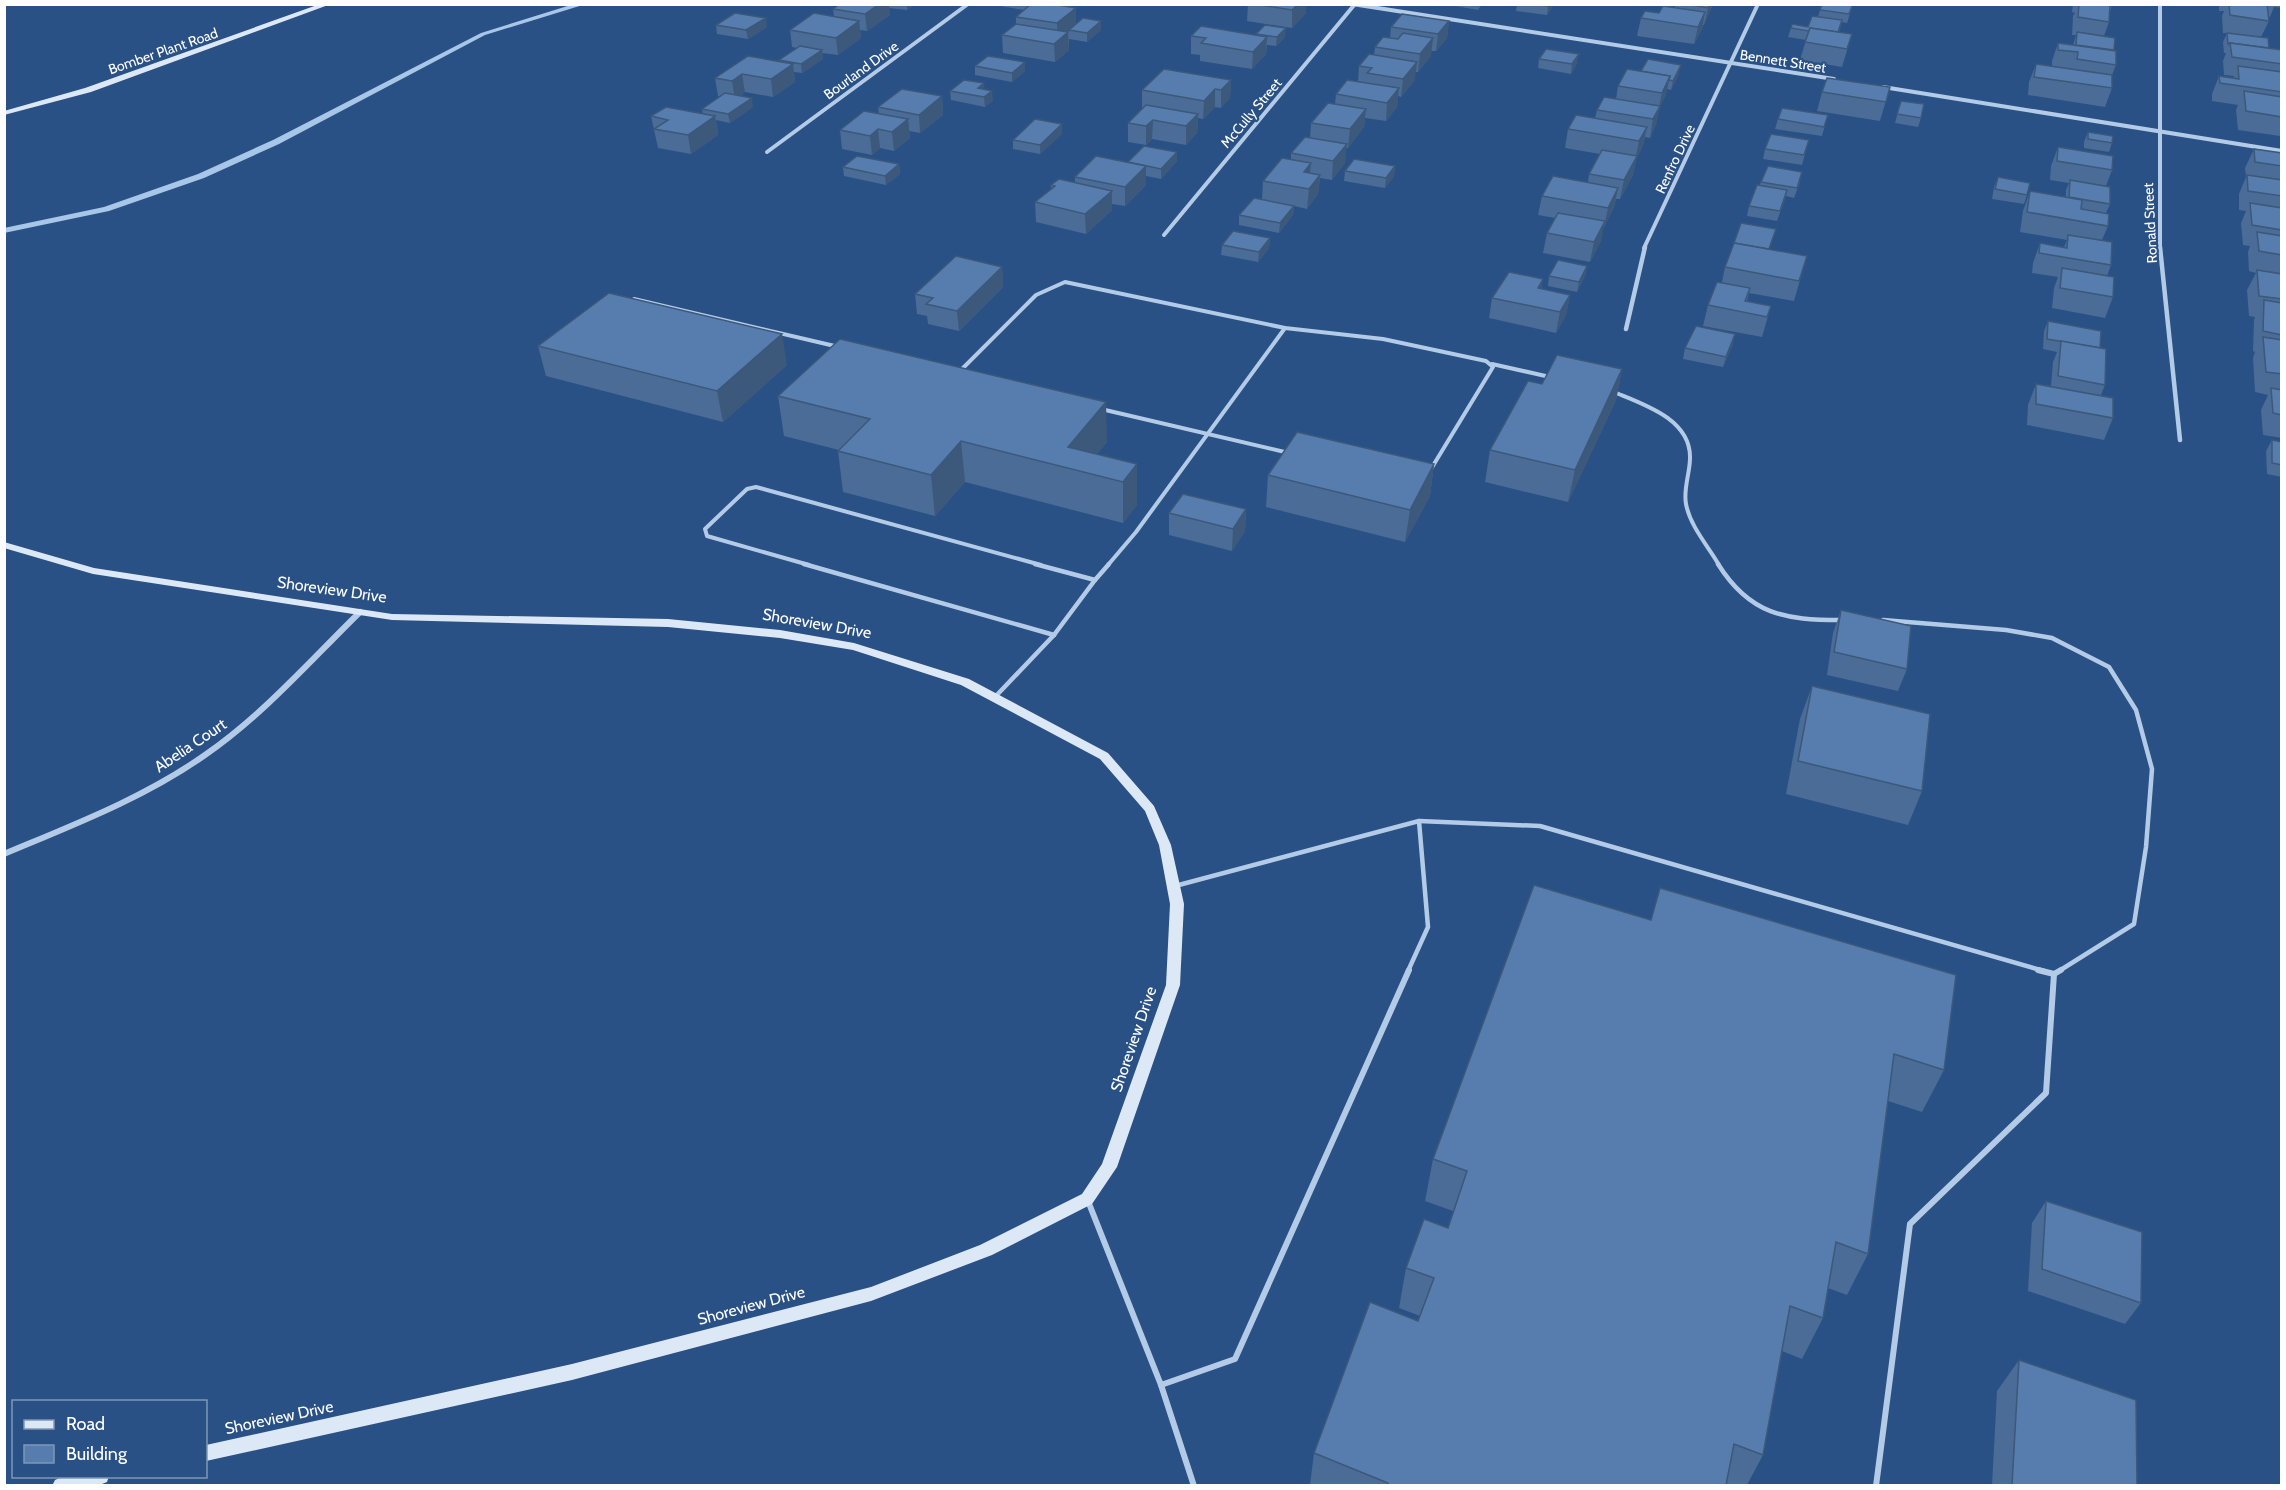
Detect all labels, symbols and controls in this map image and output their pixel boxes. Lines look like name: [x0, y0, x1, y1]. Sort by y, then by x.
street label: Bomber Plant Road: [106, 24, 220, 78]
street label: Bourland Drive: [820, 37, 902, 103]
street label: Bennett Street: [1739, 45, 1828, 77]
street label: McCully Street: [1217, 74, 1286, 152]
street label: Renfro Drive: [1651, 122, 1699, 196]
street label: Ronald Street: [2139, 182, 2161, 264]
street label: Shoreview Drive: [276, 572, 388, 607]
street label: Shoreview Drive: [761, 605, 873, 642]
street label: Abelia Court: [151, 714, 230, 776]
street label: Shoreview Drive: [1107, 984, 1160, 1094]
street label: Shoreview Drive: [695, 1282, 807, 1329]
street label: Shoreview Drive: [223, 1397, 335, 1438]
legend: [12, 1400, 207, 1478]
text: Road: [66, 1413, 105, 1435]
text: Building: [66, 1443, 128, 1465]

